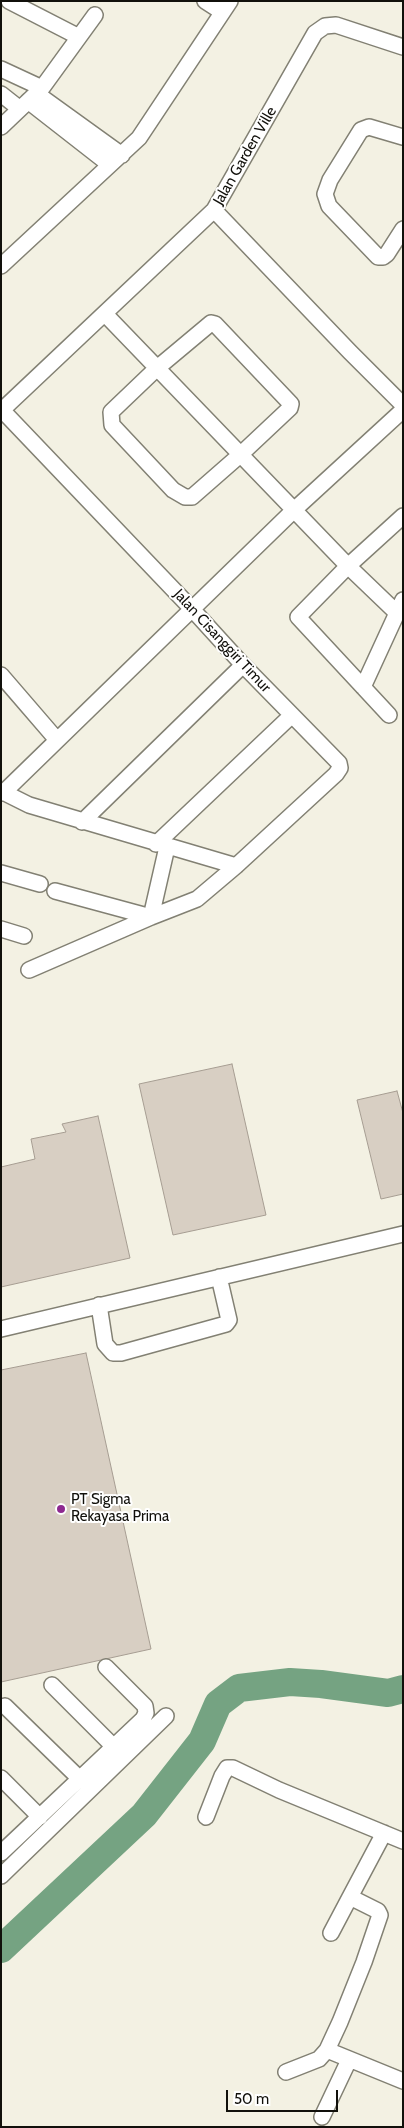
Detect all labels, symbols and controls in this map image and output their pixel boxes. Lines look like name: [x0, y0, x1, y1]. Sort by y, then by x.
street label: Jalan Garden Ville: [210, 104, 280, 208]
street label: Jalan Cisanggiri Timur: [170, 586, 274, 696]
place label: PT Sigma Rekayasa Prima: [71, 1491, 169, 1526]
marker: PT Sigma Rekayasa Prima: [55, 1503, 67, 1515]
scale bar: [229, 2080, 342, 2112]
text: 50 m: [234, 2090, 269, 2108]

